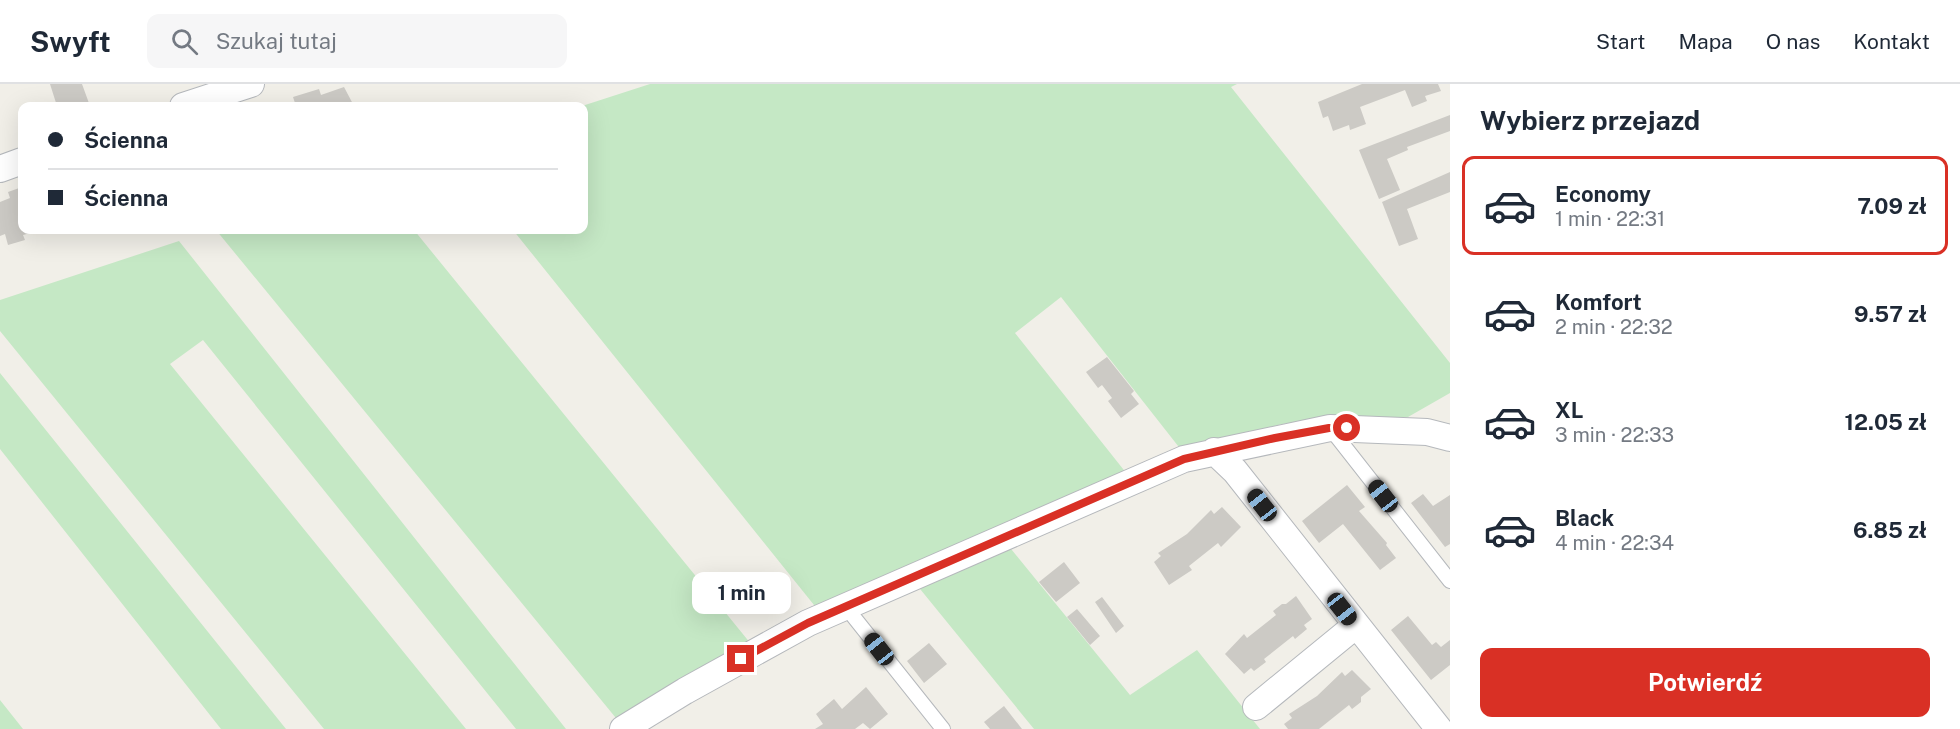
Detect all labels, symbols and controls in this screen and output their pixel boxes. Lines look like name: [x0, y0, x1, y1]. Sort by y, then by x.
search box: [147, 14, 567, 68]
text: Swyft: [30, 25, 111, 58]
icon: search: [168, 25, 201, 58]
text: Szukaj tutaj: [216, 28, 337, 54]
text: Start: [1596, 29, 1646, 54]
text: Mapa: [1679, 29, 1733, 54]
text: O nas: [1766, 29, 1820, 54]
text: Kontakt: [1853, 29, 1930, 54]
text: Wybierz przejazd: [1480, 104, 1700, 136]
text: Ścienna: [84, 127, 168, 153]
icon: car: [1483, 179, 1537, 233]
text: Economy: [1555, 181, 1651, 207]
text: Ścienna: [84, 185, 168, 211]
text: 7.09 zł: [1857, 193, 1927, 219]
text: 1 min · 22:31: [1555, 207, 1665, 231]
icon: car: [1483, 287, 1537, 341]
text: Komfort: [1555, 289, 1642, 315]
text: 9.57 zł: [1854, 301, 1927, 327]
text: 2 min · 22:32: [1555, 315, 1673, 339]
icon: car: [1483, 395, 1537, 449]
text: XL: [1555, 397, 1583, 423]
text: 12.05 zł: [1845, 409, 1927, 435]
route start: [1333, 414, 1360, 441]
text: 3 min · 22:33: [1555, 423, 1674, 447]
car: [1365, 476, 1401, 516]
car: [1244, 485, 1280, 525]
icon: car: [1483, 503, 1537, 557]
text: Black: [1555, 505, 1614, 531]
text: 6.85 zł: [1853, 517, 1927, 543]
text: 4 min · 22:34: [1555, 531, 1674, 555]
callout: 1 min: [692, 572, 790, 614]
text: 1 min: [717, 581, 766, 605]
car: [1324, 589, 1360, 629]
car: [861, 629, 897, 669]
route end: [727, 645, 754, 672]
button: Potwierdź: [1480, 648, 1930, 717]

